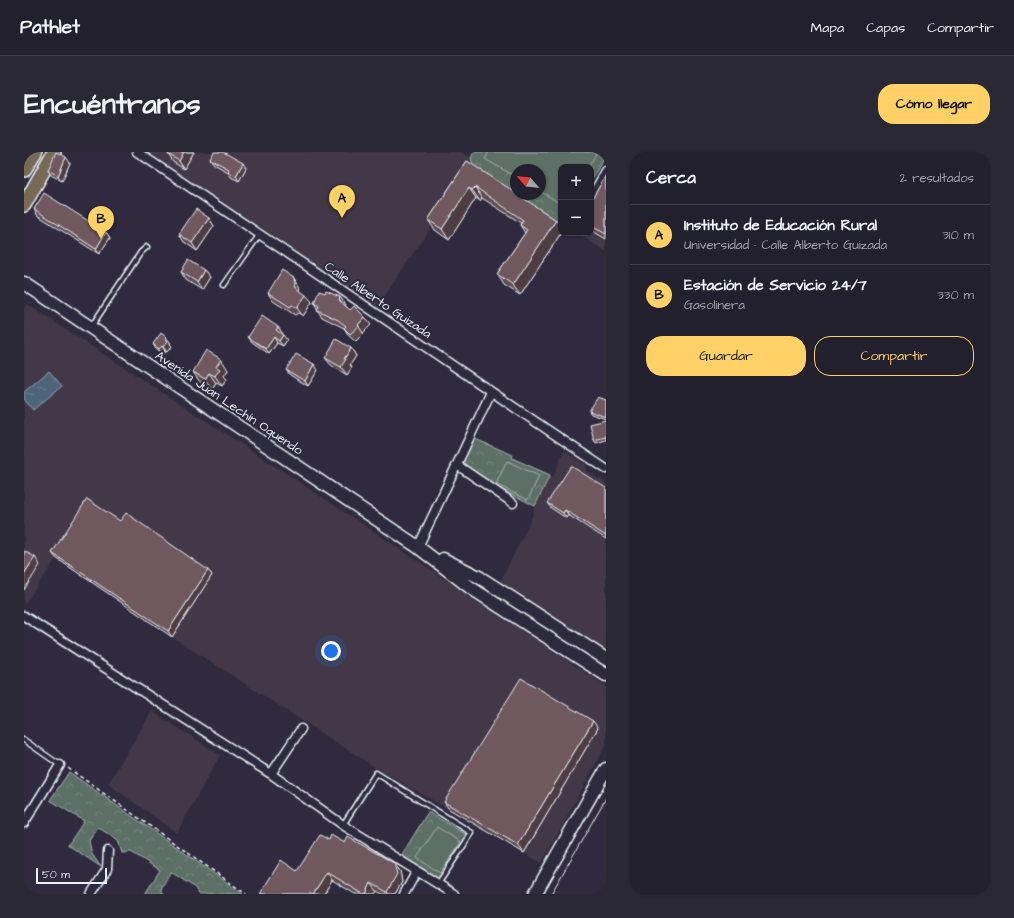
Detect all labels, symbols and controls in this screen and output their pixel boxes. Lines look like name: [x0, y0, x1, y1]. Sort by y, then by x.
text: Pathlet: [20, 14, 80, 41]
text: Mapa: [811, 18, 844, 38]
text: Capas: [866, 18, 905, 38]
text: Compartir: [927, 18, 994, 38]
button: Cómo llegar: [878, 84, 990, 124]
text: Encuéntranos: [24, 85, 200, 124]
north arrow: [510, 164, 546, 200]
map controls: [558, 164, 594, 236]
button: +: [558, 164, 594, 200]
text: Cerca: [646, 166, 696, 190]
text: 2 resultados: [900, 169, 974, 187]
pin: A: [329, 185, 355, 218]
button: −: [558, 200, 594, 236]
pin: B: [88, 206, 114, 239]
text: Instituto de Educación Rural: [684, 215, 877, 236]
text: A: [655, 226, 663, 244]
text: 310 m: [942, 226, 974, 244]
text: Universidad · Calle Alberto Guizada: [684, 236, 887, 254]
street label: Calle Alberto Guizada: [321, 257, 435, 343]
text: Estación de Servicio 24/7: [684, 275, 867, 296]
text: B: [654, 286, 664, 304]
text: 330 m: [937, 286, 974, 304]
text: Gasolinera: [684, 296, 745, 314]
button: Guardar: [646, 336, 806, 376]
button: Compartir: [814, 336, 974, 376]
street label: Avenida Juan Lechín Oquendo: [152, 347, 307, 460]
your location: [321, 641, 341, 661]
scale bar: [36, 866, 107, 885]
text: 50 m: [42, 867, 70, 882]

